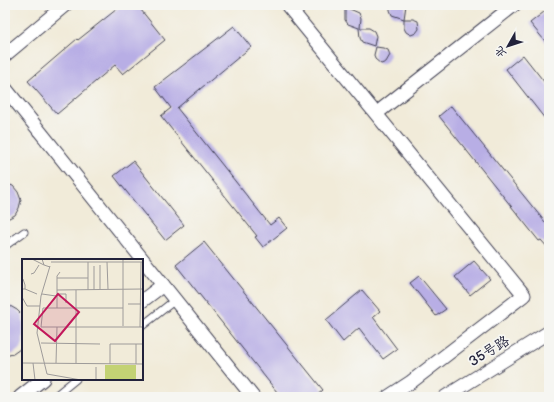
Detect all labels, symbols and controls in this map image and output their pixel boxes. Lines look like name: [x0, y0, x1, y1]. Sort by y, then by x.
north arrow: [488, 26, 528, 66]
text: 北: [492, 44, 509, 60]
inset map: [22, 259, 143, 380]
street label: 35号路: [466, 332, 512, 370]

